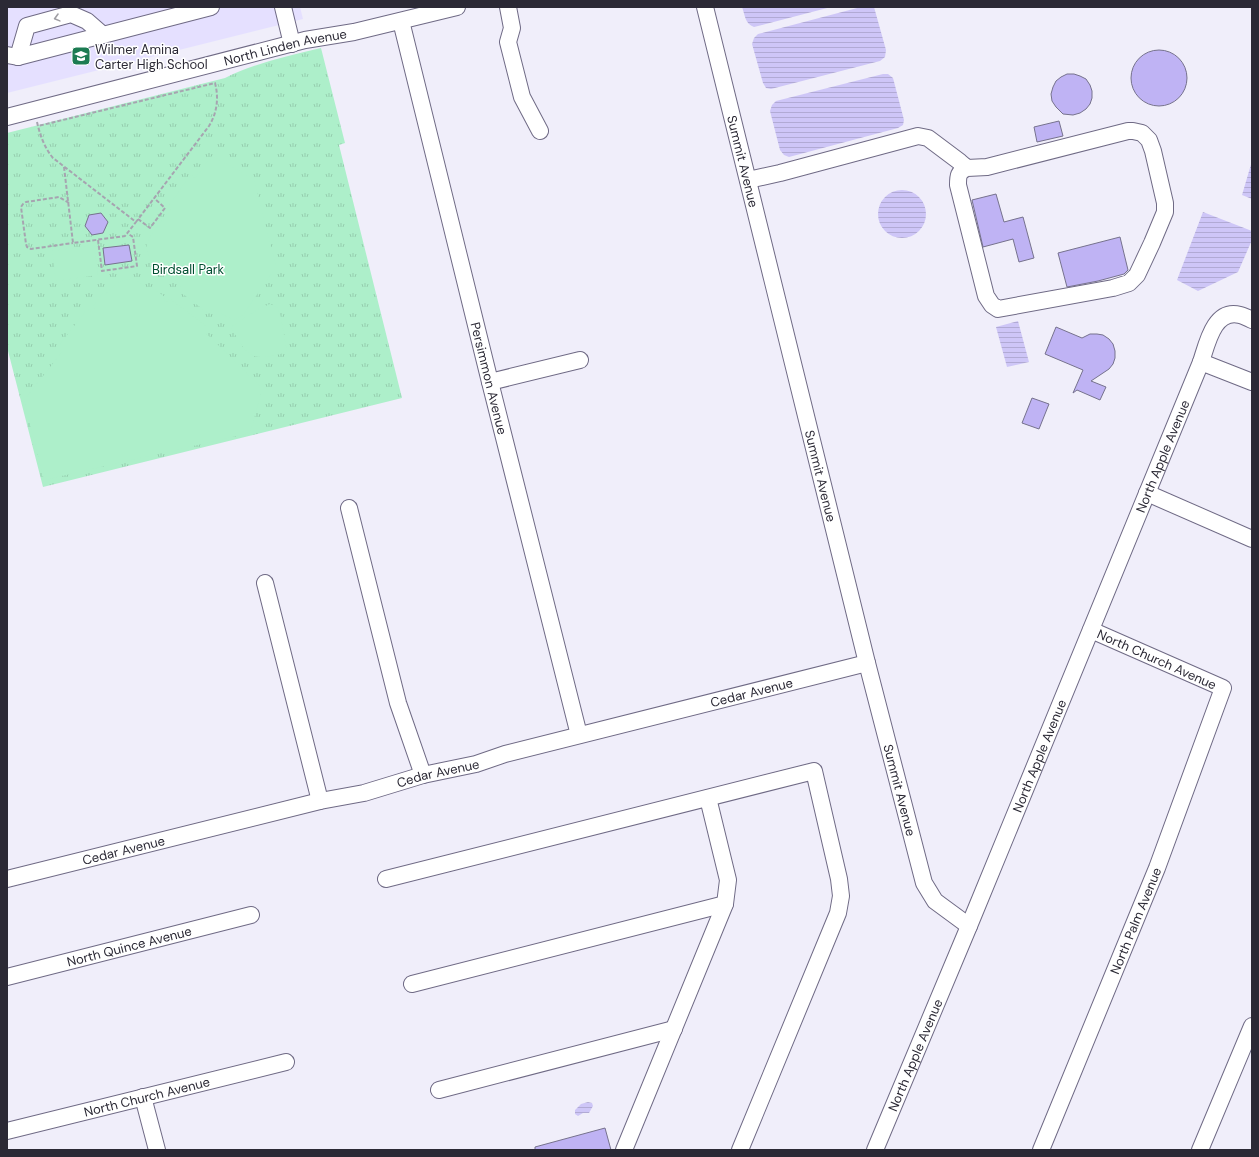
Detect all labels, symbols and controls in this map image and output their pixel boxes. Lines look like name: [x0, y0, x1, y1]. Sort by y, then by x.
one-way arrow: [54, 13, 61, 22]
street label: North Linden Avenue: [222, 25, 348, 70]
place label: Wilmer Amina Carter High School: [95, 41, 208, 73]
school or university icon: Wilmer Amina Carter High School: [70, 45, 92, 67]
street label: Summit Avenue: [723, 114, 762, 209]
park label: Birdsall Park: [152, 261, 225, 278]
street label: Persimmon Avenue: [467, 321, 511, 436]
street label: North Apple Avenue: [1132, 397, 1194, 515]
street label: Summit Avenue: [801, 428, 840, 524]
street label: North Church Avenue: [1094, 625, 1219, 693]
street label: Cedar Avenue: [709, 674, 795, 711]
street label: North Apple Avenue: [1009, 697, 1070, 815]
street label: Summit Avenue: [879, 743, 919, 838]
street label: Cedar Avenue: [395, 756, 481, 792]
street label: Cedar Avenue: [81, 832, 167, 869]
street label: North Palm Avenue: [1106, 865, 1165, 977]
street label: North Quince Avenue: [65, 922, 193, 970]
street label: North Apple Avenue: [884, 996, 946, 1114]
street label: North Church Avenue: [82, 1073, 212, 1121]

